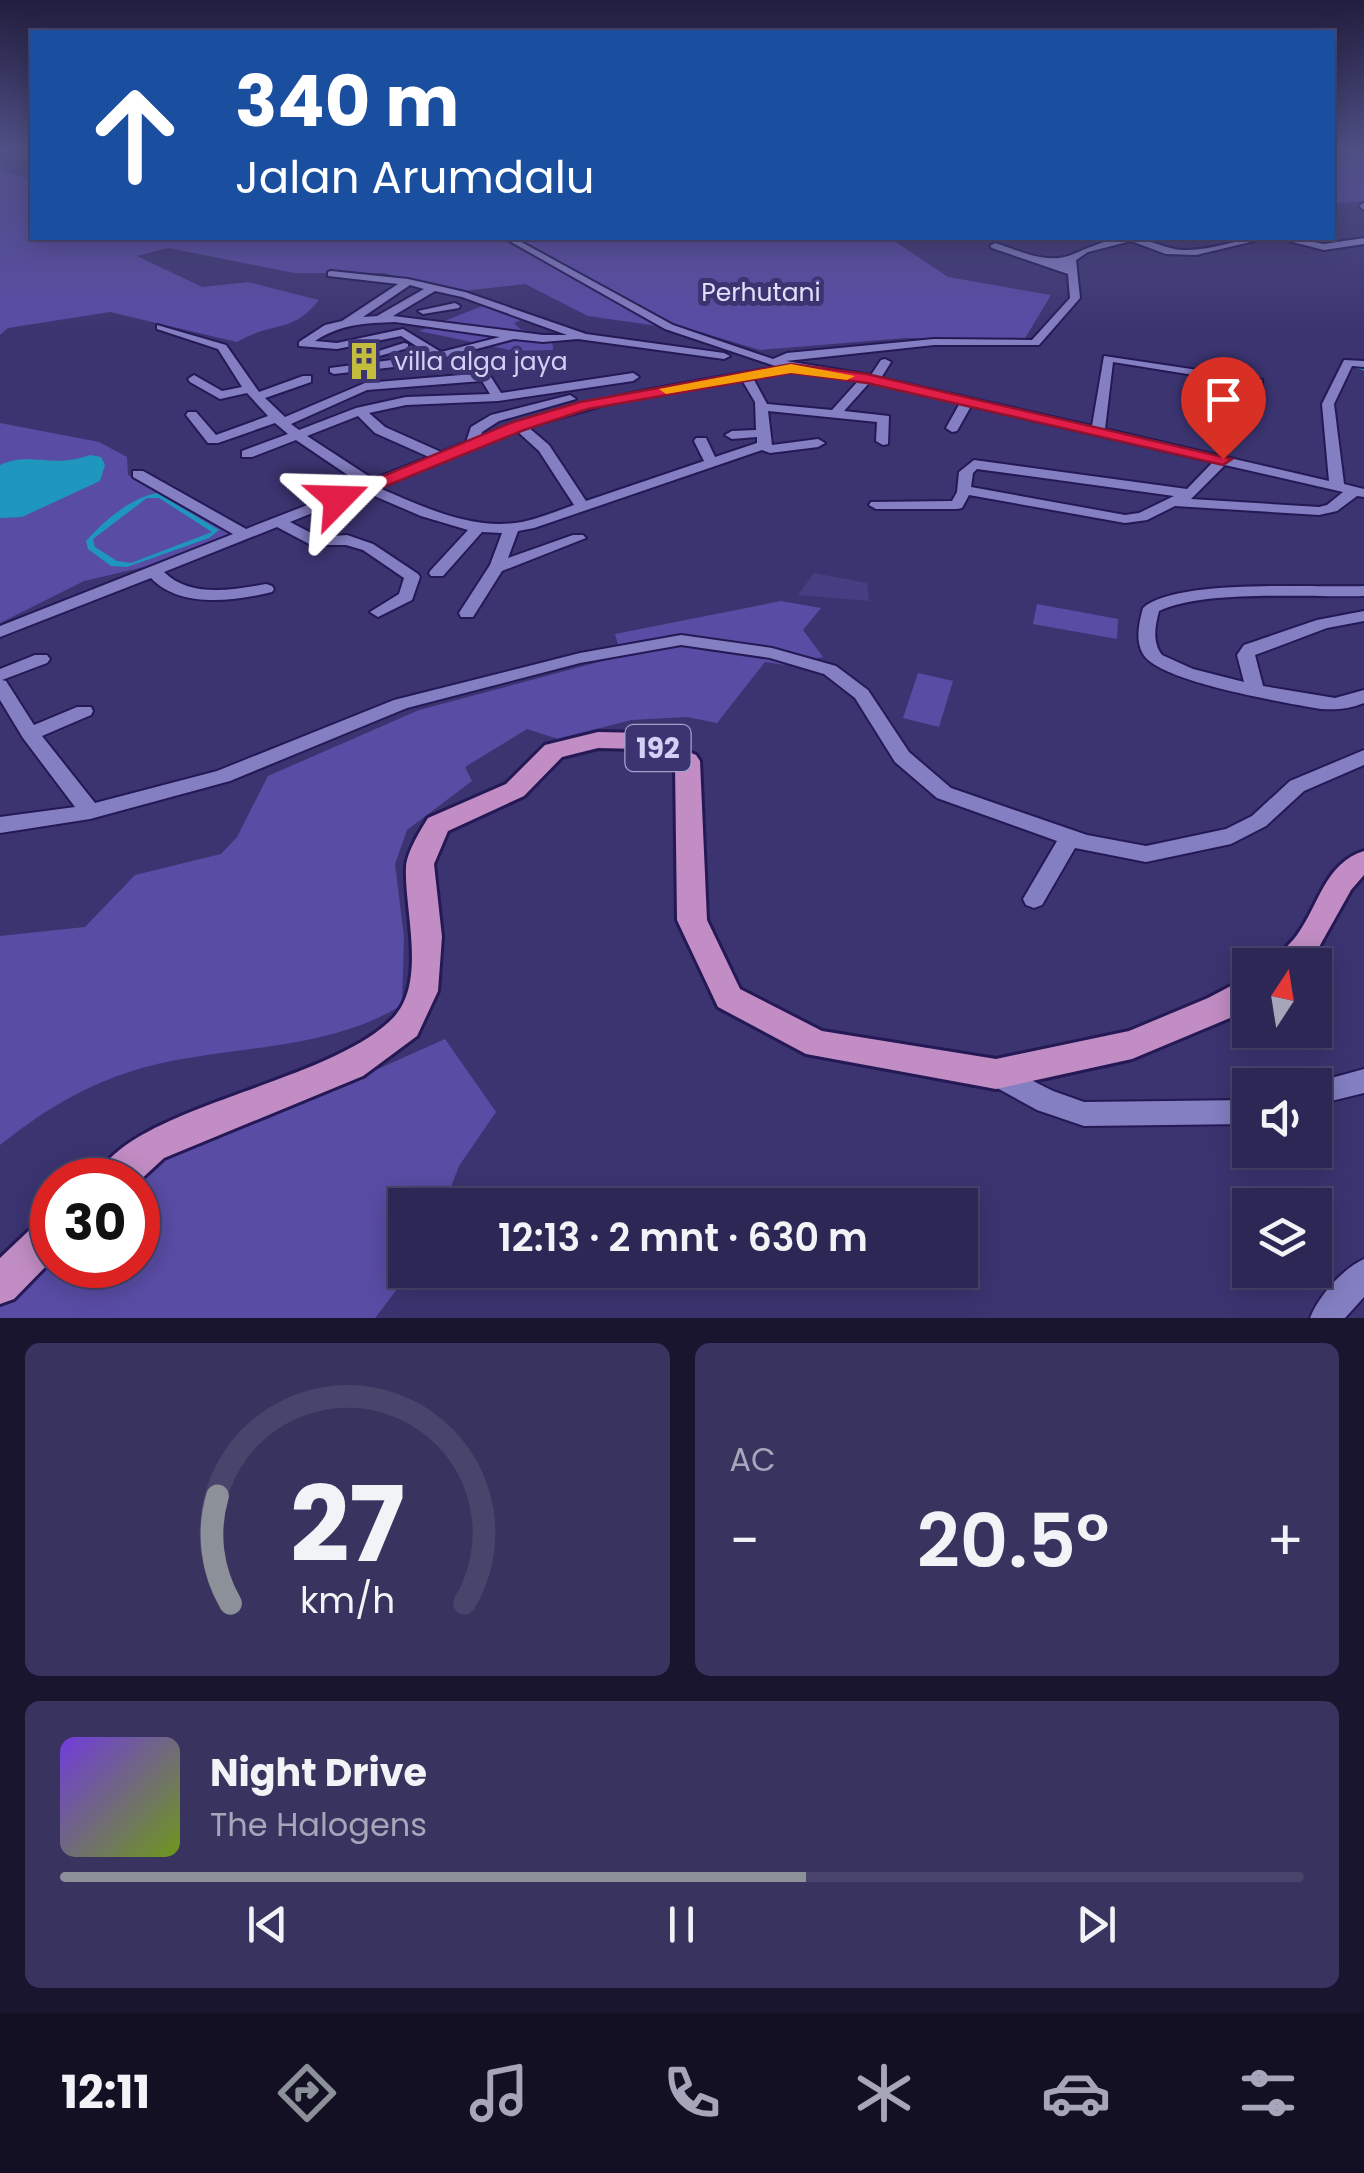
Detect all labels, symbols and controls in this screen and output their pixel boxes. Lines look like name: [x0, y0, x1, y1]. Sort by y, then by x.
text: 340 m: [235, 52, 459, 151]
icon: ahead: [70, 70, 200, 200]
text: Jalan Arumdalu: [235, 146, 595, 209]
park label: Perhutani: [701, 275, 821, 310]
building icon: villa alga jaya: [343, 340, 385, 382]
place label: villa alga jaya: [394, 344, 568, 379]
pin: [1181, 357, 1266, 460]
icon: arrive: [1196, 372, 1251, 427]
position arrow: [286, 447, 390, 551]
road number: 192: [626, 725, 690, 771]
north arrow: [1232, 948, 1332, 1048]
map controls: [1232, 948, 1332, 1288]
button: sound: [1232, 1068, 1332, 1168]
speed limit sign: 30: [30, 1158, 160, 1288]
button: layers: [1232, 1188, 1332, 1288]
text: 12:13 · 2 mnt · 630 m: [498, 1211, 868, 1264]
text: AC: [730, 1437, 776, 1482]
text: 27: [290, 1452, 405, 1597]
text: 20.5°: [917, 1488, 1109, 1593]
text: −: [730, 1502, 760, 1579]
text: +: [1266, 1502, 1304, 1579]
text: km/h: [300, 1575, 395, 1626]
text: Night Drive: [210, 1746, 427, 1799]
text: The Halogens: [210, 1802, 427, 1847]
icon: previous: [240, 1897, 295, 1952]
icon: pause: [654, 1897, 709, 1952]
icon: next: [1069, 1897, 1124, 1952]
icon: directions: [272, 2058, 342, 2128]
icon: music: [464, 2058, 534, 2128]
icon: phone: [657, 2058, 727, 2128]
icon: climate: [849, 2058, 919, 2128]
icon: car: [1041, 2058, 1111, 2128]
icon: filters: [1233, 2058, 1303, 2128]
text: 12:11: [61, 2061, 150, 2124]

